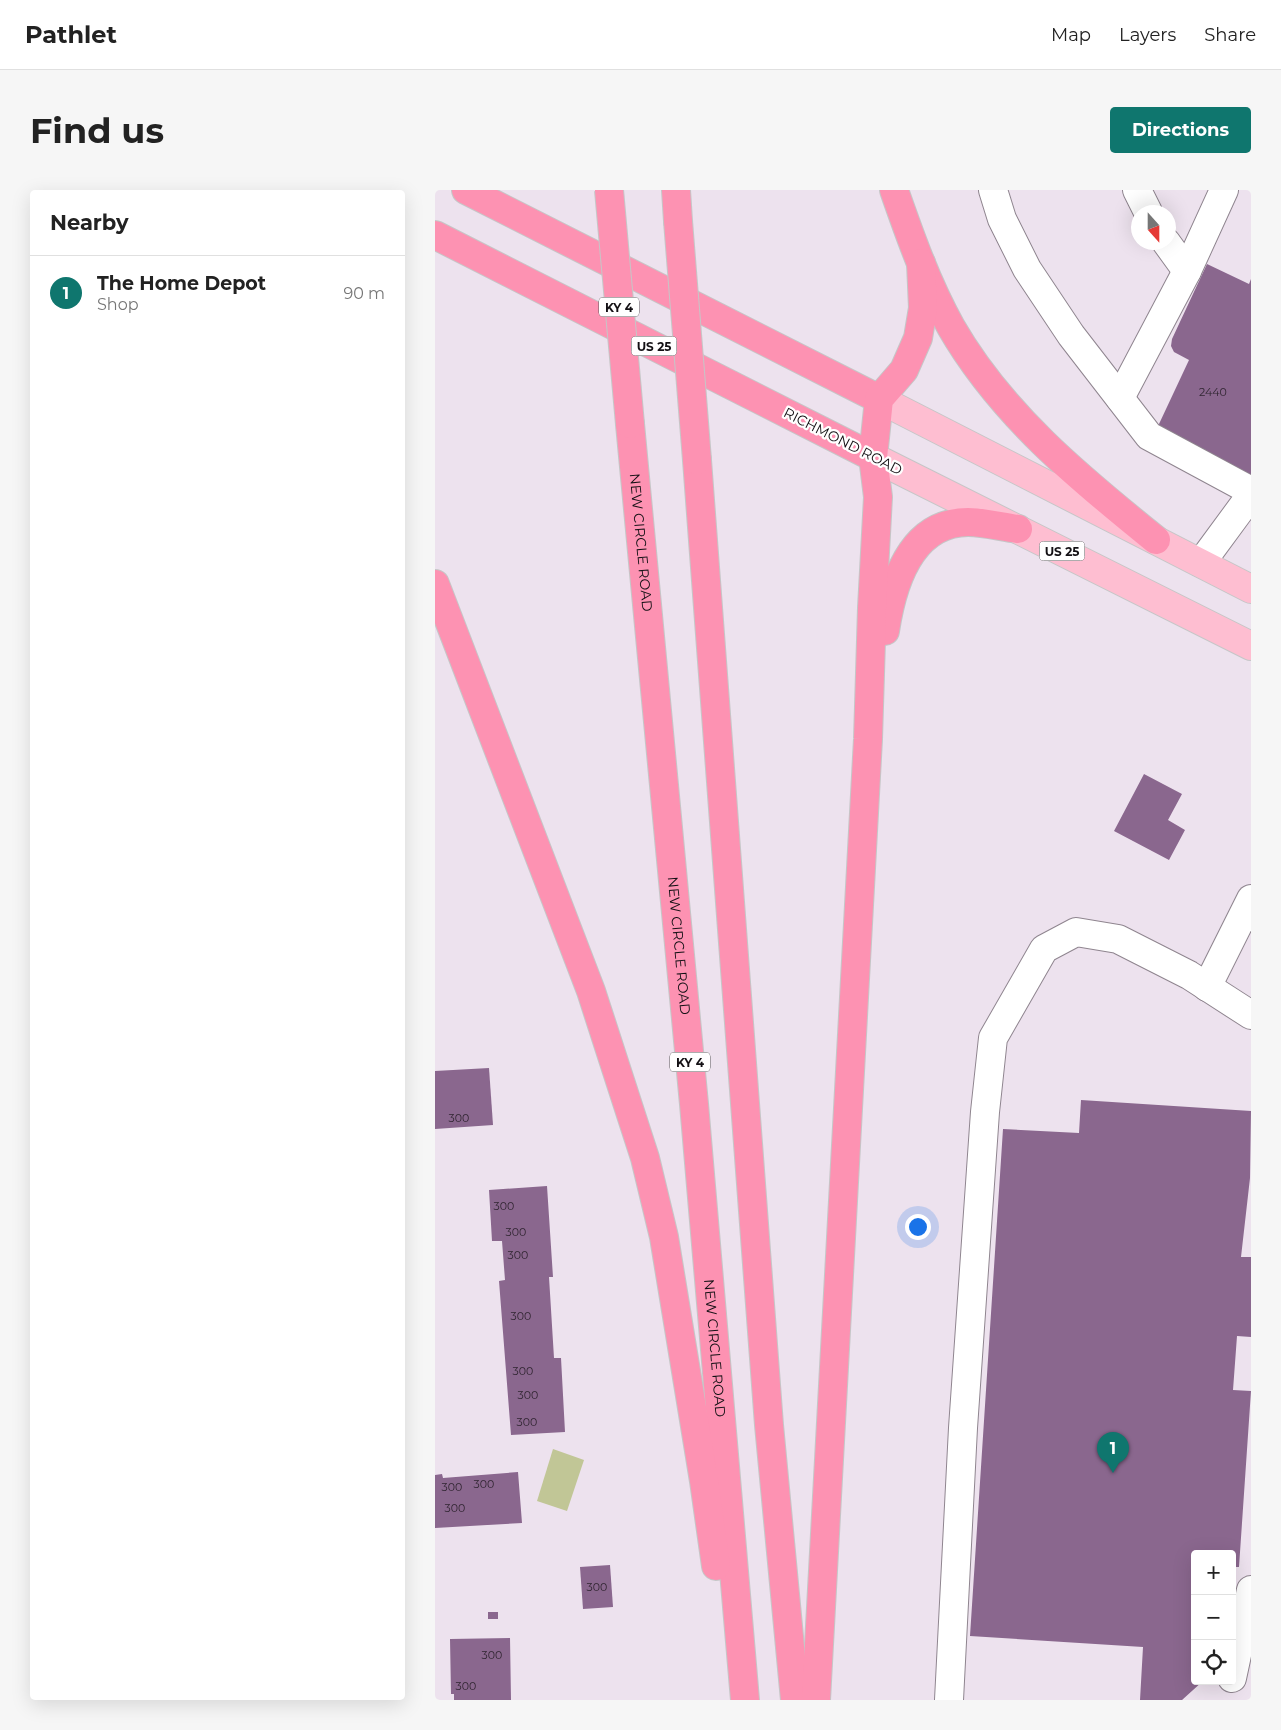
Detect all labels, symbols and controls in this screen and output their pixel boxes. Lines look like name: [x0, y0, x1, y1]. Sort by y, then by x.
text: Pathlet: [25, 20, 117, 49]
text: Map: [1051, 24, 1091, 46]
text: Layers: [1119, 24, 1176, 46]
text: Share: [1204, 24, 1256, 46]
button: Directions: [1110, 107, 1251, 153]
text: Find us: [30, 109, 164, 152]
north arrow: [1131, 205, 1176, 250]
text: Nearby: [50, 210, 129, 235]
text: The Home Depot: [97, 272, 266, 295]
text: 1: [63, 284, 69, 303]
text: 90 m: [343, 284, 385, 303]
text: Shop: [97, 295, 139, 314]
road number: KY 4: [599, 298, 639, 316]
road number: US 25: [631, 336, 677, 356]
house number: 2440: [1199, 385, 1227, 399]
street label: RICHMOND ROAD: [781, 403, 905, 479]
street label: NEW CIRCLE ROAD: [626, 473, 657, 612]
road number: US 25: [1039, 542, 1085, 561]
street label: NEW CIRCLE ROAD: [664, 876, 695, 1016]
road number: KY 4: [670, 1052, 710, 1072]
house number: 300: [449, 1111, 469, 1125]
house number: 300: [494, 1199, 514, 1213]
your location: [905, 1214, 931, 1240]
house number: 300: [506, 1225, 526, 1239]
house number: 300: [508, 1248, 528, 1262]
street label: NEW CIRCLE ROAD: [700, 1278, 730, 1418]
house number: 300: [511, 1309, 531, 1323]
house number: 300: [513, 1364, 533, 1378]
house number: 300: [518, 1388, 538, 1402]
house number: 300: [517, 1415, 537, 1429]
pin: 1: [1097, 1432, 1129, 1473]
house number: 300: [474, 1477, 494, 1491]
house number: 300: [442, 1480, 462, 1494]
house number: 300: [445, 1501, 465, 1515]
map controls: [1191, 1550, 1236, 1685]
button: +: [1191, 1550, 1236, 1595]
house number: 300: [587, 1580, 607, 1594]
button: −: [1191, 1595, 1236, 1640]
button: locate: [1191, 1640, 1236, 1685]
house number: 300: [482, 1648, 502, 1662]
house number: 300: [456, 1679, 476, 1693]

